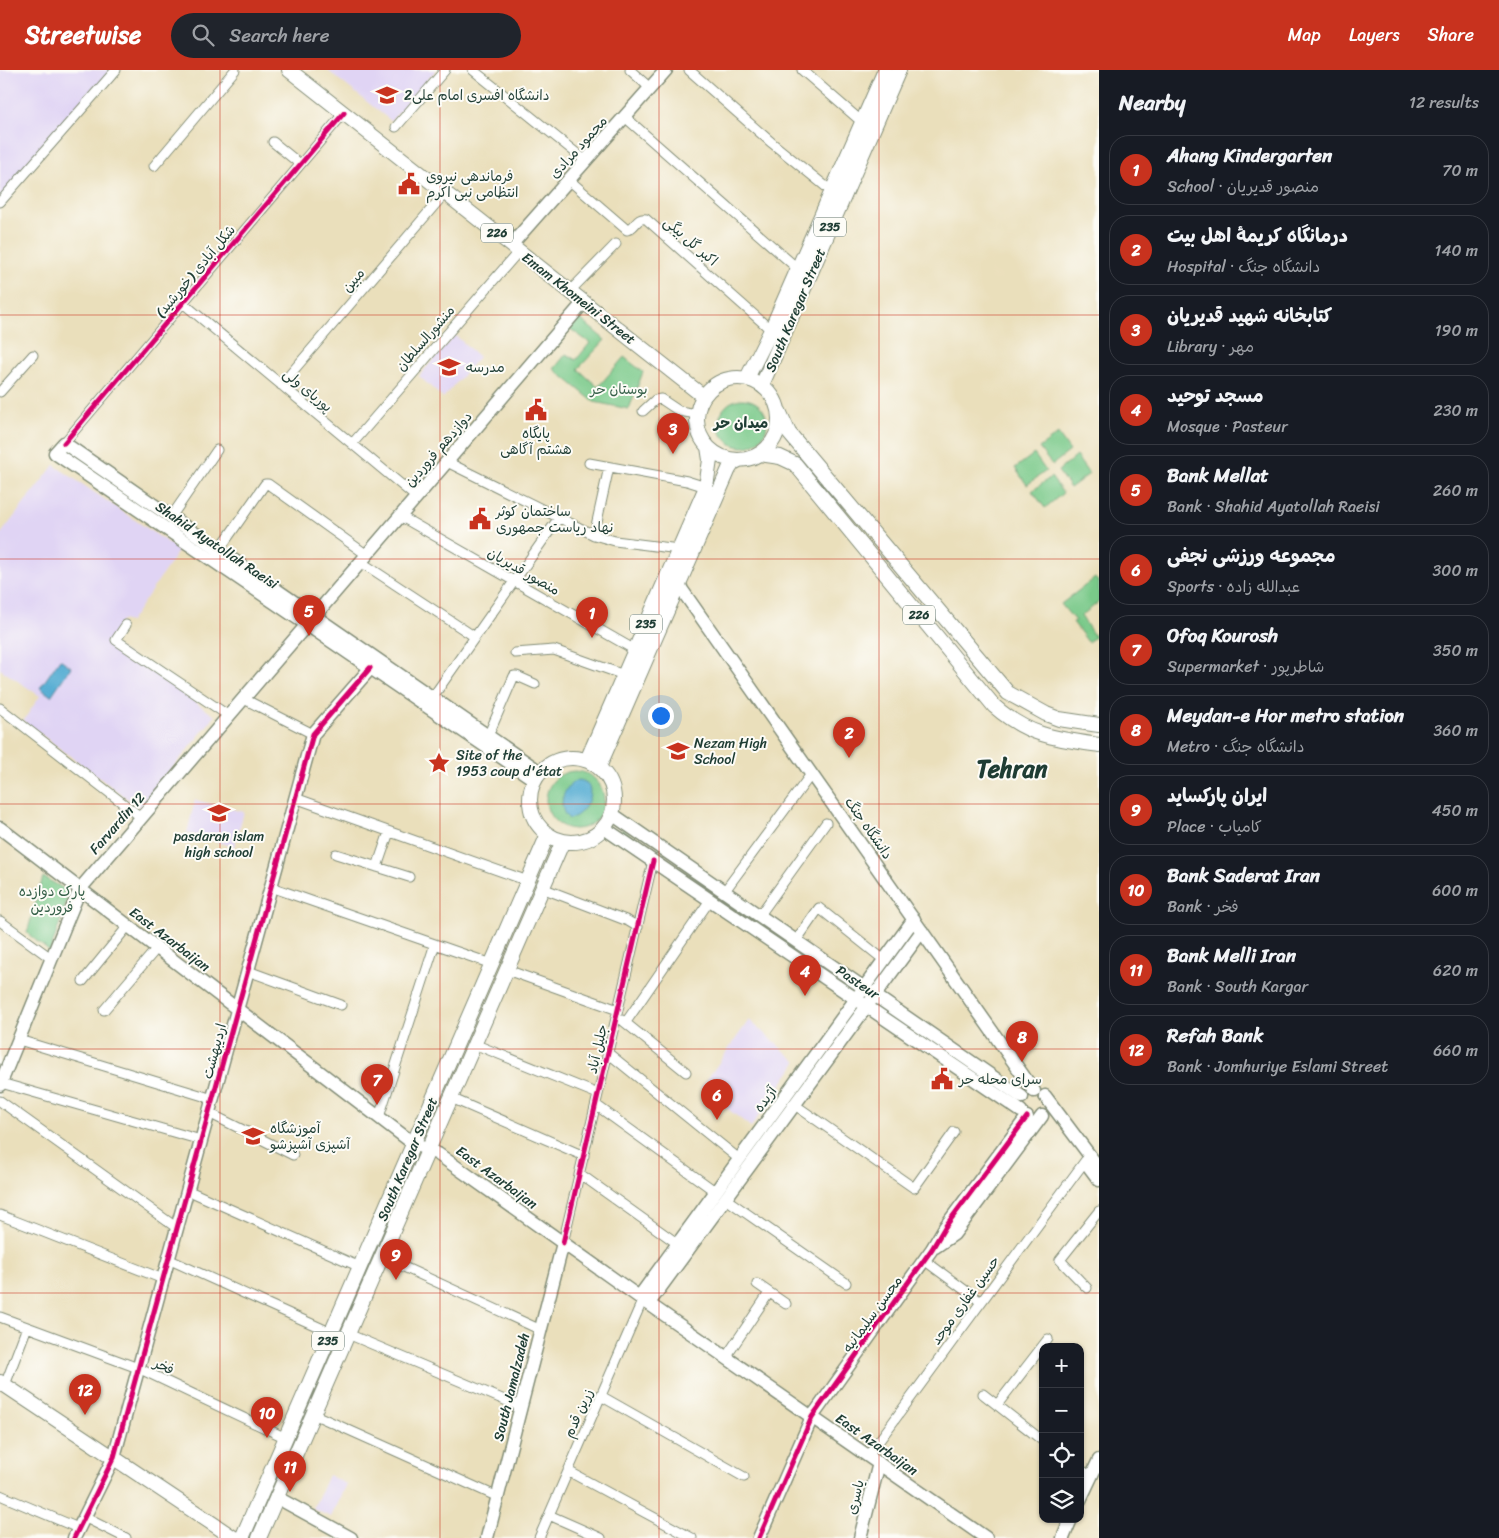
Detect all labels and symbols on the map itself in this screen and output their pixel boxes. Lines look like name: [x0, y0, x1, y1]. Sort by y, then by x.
school or university icon: دانشگاه افسری امام علی2: [374, 82, 400, 108]
place label: دانشگاه افسری امام علی2: [404, 83, 550, 108]
street label: محمود مرادی: [543, 110, 614, 185]
place label: فرماندهی نیروی انتظامی نبی اکرم: [426, 164, 518, 205]
public building icon: فرماندهی نیروی انتظامی نبی اکرم: [396, 171, 422, 197]
street label: اکبر گل بیگی: [658, 210, 724, 272]
road number: 235: [814, 218, 846, 236]
street label: شکل آبادی (خورشید): [149, 219, 242, 324]
road number: 226: [481, 224, 513, 242]
street label: South Karegar Street: [758, 244, 833, 376]
street label: Emam Khomeini Street: [516, 246, 641, 351]
street label: مبین: [335, 262, 371, 298]
street label: منشورالسلطان: [389, 300, 461, 377]
school or university icon: مدرسه: [436, 354, 462, 380]
place label: مدرسه: [466, 355, 505, 380]
street label: پوریای ولی: [277, 362, 338, 419]
park label: بوستان حر: [589, 377, 648, 402]
public building icon: پایگاه هشتم آگاهی: [523, 397, 549, 423]
street label: دوازدهم فروردین: [398, 406, 479, 493]
district label: میدان حر: [712, 410, 768, 436]
pin: 3: [657, 413, 689, 454]
place label: پایگاه هشتم آگاهی: [500, 421, 572, 462]
street label: Shahid Ayatollah Raeisi: [150, 495, 284, 597]
place label: ساختمان کوثر نهاد ریاست جمهوری: [495, 499, 614, 540]
public building icon: ساختمان کوثر نهاد ریاست جمهوری: [467, 506, 493, 532]
street label: منصور قدیریان: [483, 540, 565, 602]
pin: 5: [293, 595, 325, 636]
pin: 1: [576, 597, 608, 638]
road number: 226: [903, 606, 935, 624]
road number: 235: [630, 614, 662, 634]
your location: [648, 703, 674, 729]
pin: 2: [833, 717, 865, 758]
place label: Nezam High School: [694, 731, 767, 772]
school or university icon: Nezam High School: [665, 738, 691, 764]
place label: Site of the 1953 coup d'état: [456, 743, 562, 784]
district label: Tehran: [976, 748, 1048, 790]
place icon: Site of the 1953 coup d'état: [426, 750, 452, 776]
street label: Farvardin 12: [83, 786, 152, 860]
street label: دانشگاه جنگ: [838, 792, 899, 865]
school or university icon: pasdaran islam high school: [206, 800, 232, 826]
place label: pasdaran islam high school: [173, 824, 265, 865]
park label: پارک دوازده فروردین: [19, 879, 85, 920]
street label: East Azarbaijan: [124, 900, 216, 979]
pin: 4: [789, 955, 821, 996]
street label: Pasteur: [831, 958, 886, 1007]
street label: اردیبهشت: [195, 1021, 234, 1082]
pin: 8: [1006, 1021, 1038, 1062]
street label: جلیل آباد: [580, 1022, 615, 1076]
pin: 7: [361, 1064, 393, 1105]
public building icon: سرای محله حر: [929, 1066, 955, 1092]
place label: سرای محله حر: [958, 1067, 1042, 1092]
pin: 6: [701, 1079, 733, 1120]
street label: آژیده: [747, 1080, 784, 1118]
street label: South Karegar Street: [370, 1093, 445, 1225]
place label: آموزشگاه آشپزی آشپزشو: [269, 1116, 351, 1157]
school or university icon: آموزشگاه آشپزی آشپزشو: [240, 1123, 266, 1149]
street label: East Azarbaijan: [450, 1139, 543, 1216]
pin: 9: [380, 1239, 412, 1280]
street label: حسین غفاری موحد: [924, 1250, 1007, 1350]
street label: محسن سلیمانیه: [836, 1270, 909, 1358]
street label: South Jamalzadeh: [486, 1330, 537, 1444]
road number: 235: [312, 1332, 344, 1350]
street label: فخر: [148, 1350, 179, 1382]
pin: 12: [69, 1374, 101, 1415]
street label: زرین قدم: [557, 1385, 600, 1442]
pin: 10: [251, 1397, 283, 1438]
street label: East Azarbaijan: [830, 1406, 924, 1483]
pin: 11: [274, 1451, 306, 1492]
street label: یاسری: [839, 1477, 872, 1517]

